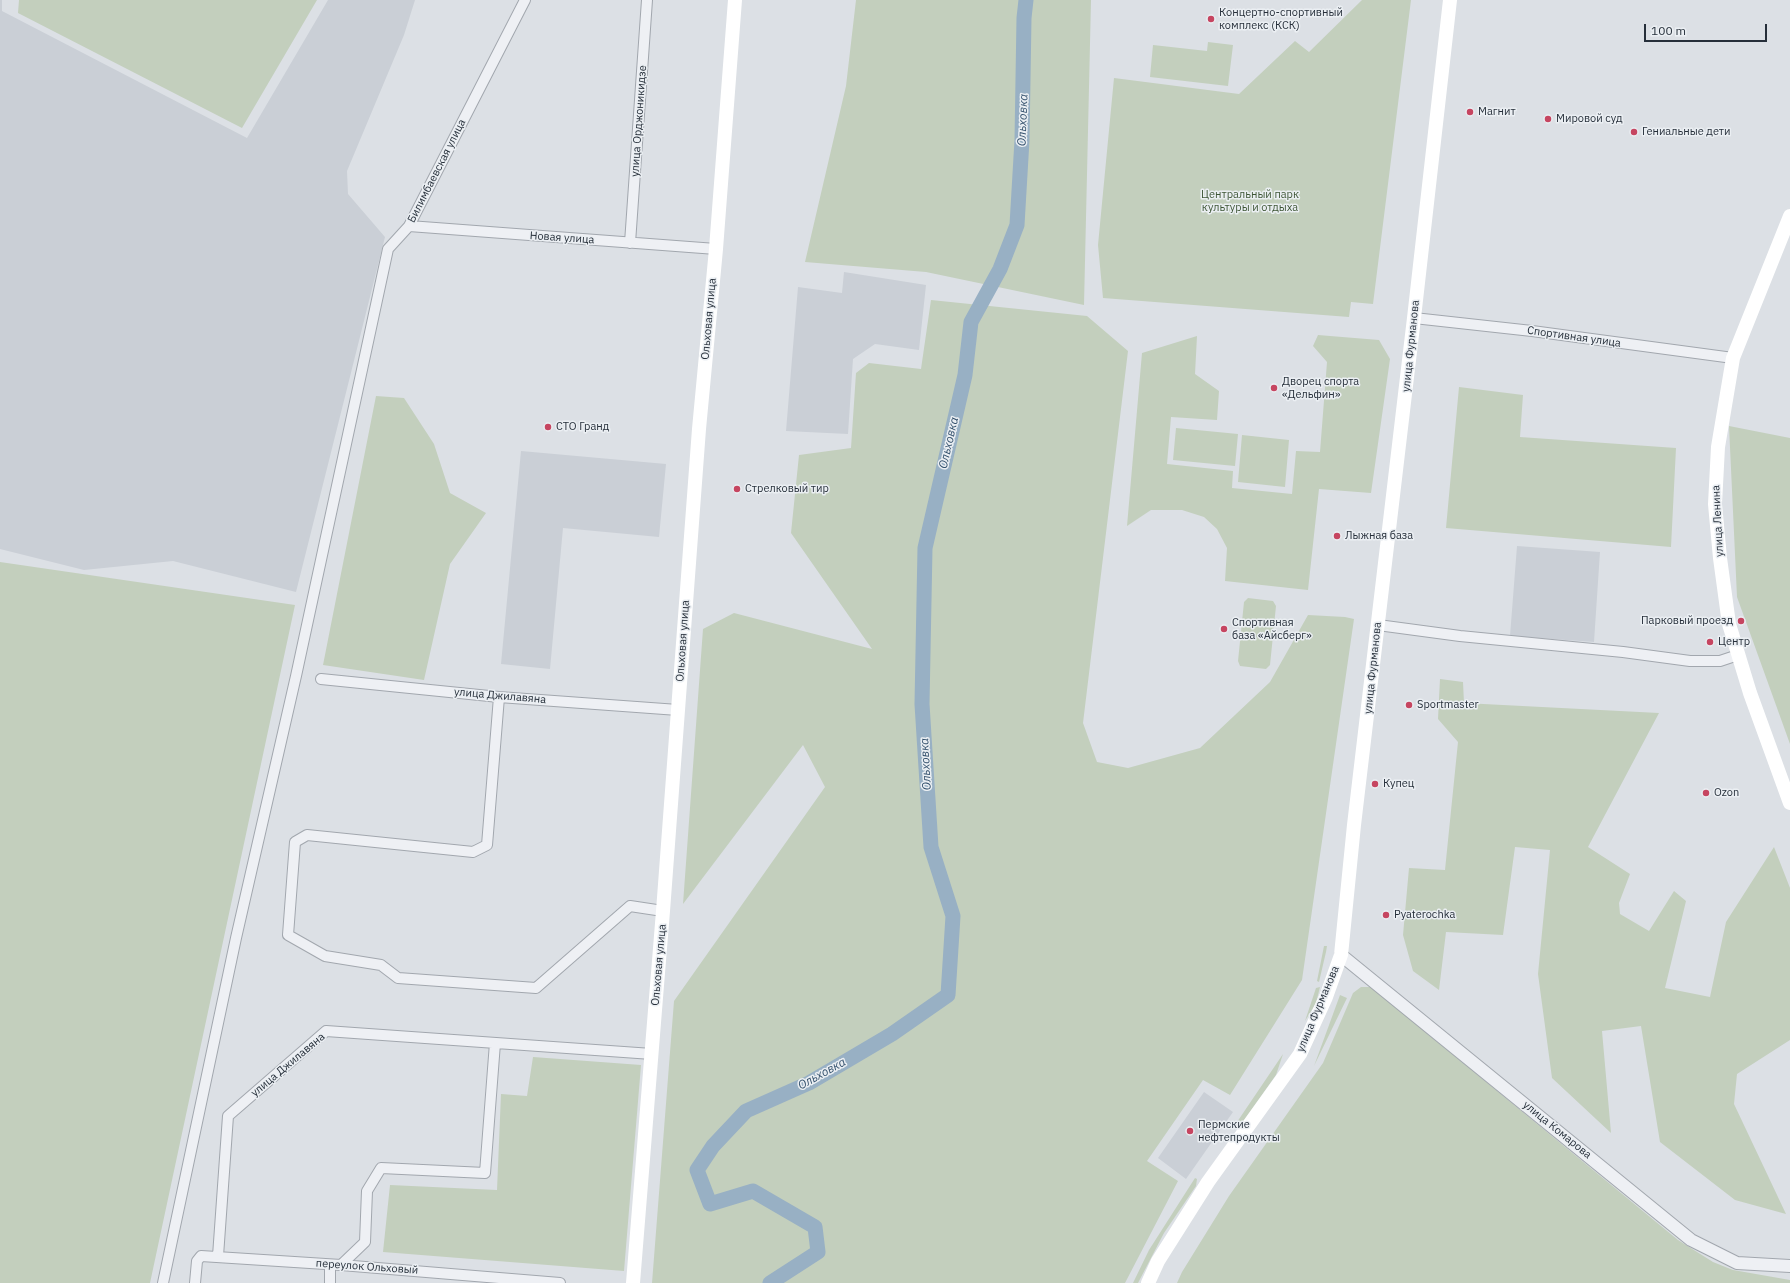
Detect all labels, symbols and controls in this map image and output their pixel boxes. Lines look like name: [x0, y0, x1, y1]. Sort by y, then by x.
place label: Концертно-спортивный комплекс (КСК): [1219, 6, 1343, 32]
marker: Концертно-спортивный комплекс (КСК): [1206, 14, 1216, 24]
scale bar: [1646, 16, 1769, 42]
text: 100 m: [1651, 23, 1686, 38]
street label: улица Орджоникидзе: [629, 65, 649, 177]
water label: Ольховка: [1015, 94, 1031, 146]
place label: Магнит: [1478, 105, 1516, 119]
marker: Магнит: [1465, 107, 1475, 117]
place label: Мировой суд: [1556, 112, 1623, 126]
marker: Мировой суд: [1543, 114, 1553, 124]
street label: Билимбаевская улица: [405, 117, 469, 225]
place label: Гениальные дети: [1642, 125, 1730, 139]
marker: Гениальные дети: [1629, 127, 1639, 137]
park label: Центральный парк культуры и отдыха: [1201, 188, 1299, 214]
street label: Новая улица: [529, 229, 595, 247]
street label: Ольховая улица: [699, 278, 719, 360]
street label: улица Фурманова: [1400, 299, 1422, 393]
street label: Спортивная улица: [1526, 324, 1622, 350]
place label: Дворец спорта «Дельфин»: [1282, 375, 1359, 401]
marker: Дворец спорта «Дельфин»: [1269, 383, 1279, 393]
water label: Ольховка: [936, 416, 962, 470]
place label: СТО Гранд: [556, 420, 609, 434]
marker: СТО Гранд: [543, 422, 553, 432]
place label: Стрелковый тир: [745, 482, 829, 496]
marker: Стрелковый тир: [732, 484, 742, 494]
street label: улица Ленина: [1710, 485, 1726, 557]
place label: Лыжная база: [1345, 529, 1413, 543]
marker: Лыжная база: [1332, 531, 1342, 541]
street label: Ольховая улица: [674, 600, 692, 682]
place label: Парковый проезд: [1641, 614, 1733, 628]
place label: Спортивная база «Айсберг»: [1232, 616, 1312, 642]
marker: Парковый проезд: [1736, 616, 1746, 626]
street label: улица Фурманова: [1362, 621, 1384, 715]
marker: Спортивная база «Айсберг»: [1219, 624, 1229, 634]
place label: Центр: [1718, 635, 1750, 649]
marker: Центр: [1705, 637, 1715, 647]
street label: улица Джилавяна: [453, 685, 547, 707]
place label: Sportmaster: [1417, 698, 1479, 712]
marker: Sportmaster: [1404, 700, 1414, 710]
water label: Ольховка: [917, 737, 935, 791]
place label: Купец: [1383, 777, 1414, 791]
marker: Купец: [1370, 779, 1380, 789]
place label: Ozon: [1714, 786, 1739, 800]
marker: Ozon: [1701, 788, 1711, 798]
place label: Pyaterochka: [1394, 908, 1455, 922]
marker: Pyaterochka: [1381, 910, 1391, 920]
street label: Ольховая улица: [649, 924, 669, 1006]
street label: улица Фурманова: [1294, 964, 1342, 1054]
street label: улица Джилавяна: [248, 1030, 328, 1100]
water label: Ольховка: [796, 1055, 848, 1093]
street label: улица Комарова: [1520, 1098, 1594, 1162]
place label: Пермские нефтепродукты: [1198, 1118, 1280, 1144]
marker: Пермские нефтепродукты: [1185, 1126, 1195, 1136]
street label: переулок Ольховый: [315, 1257, 419, 1277]

